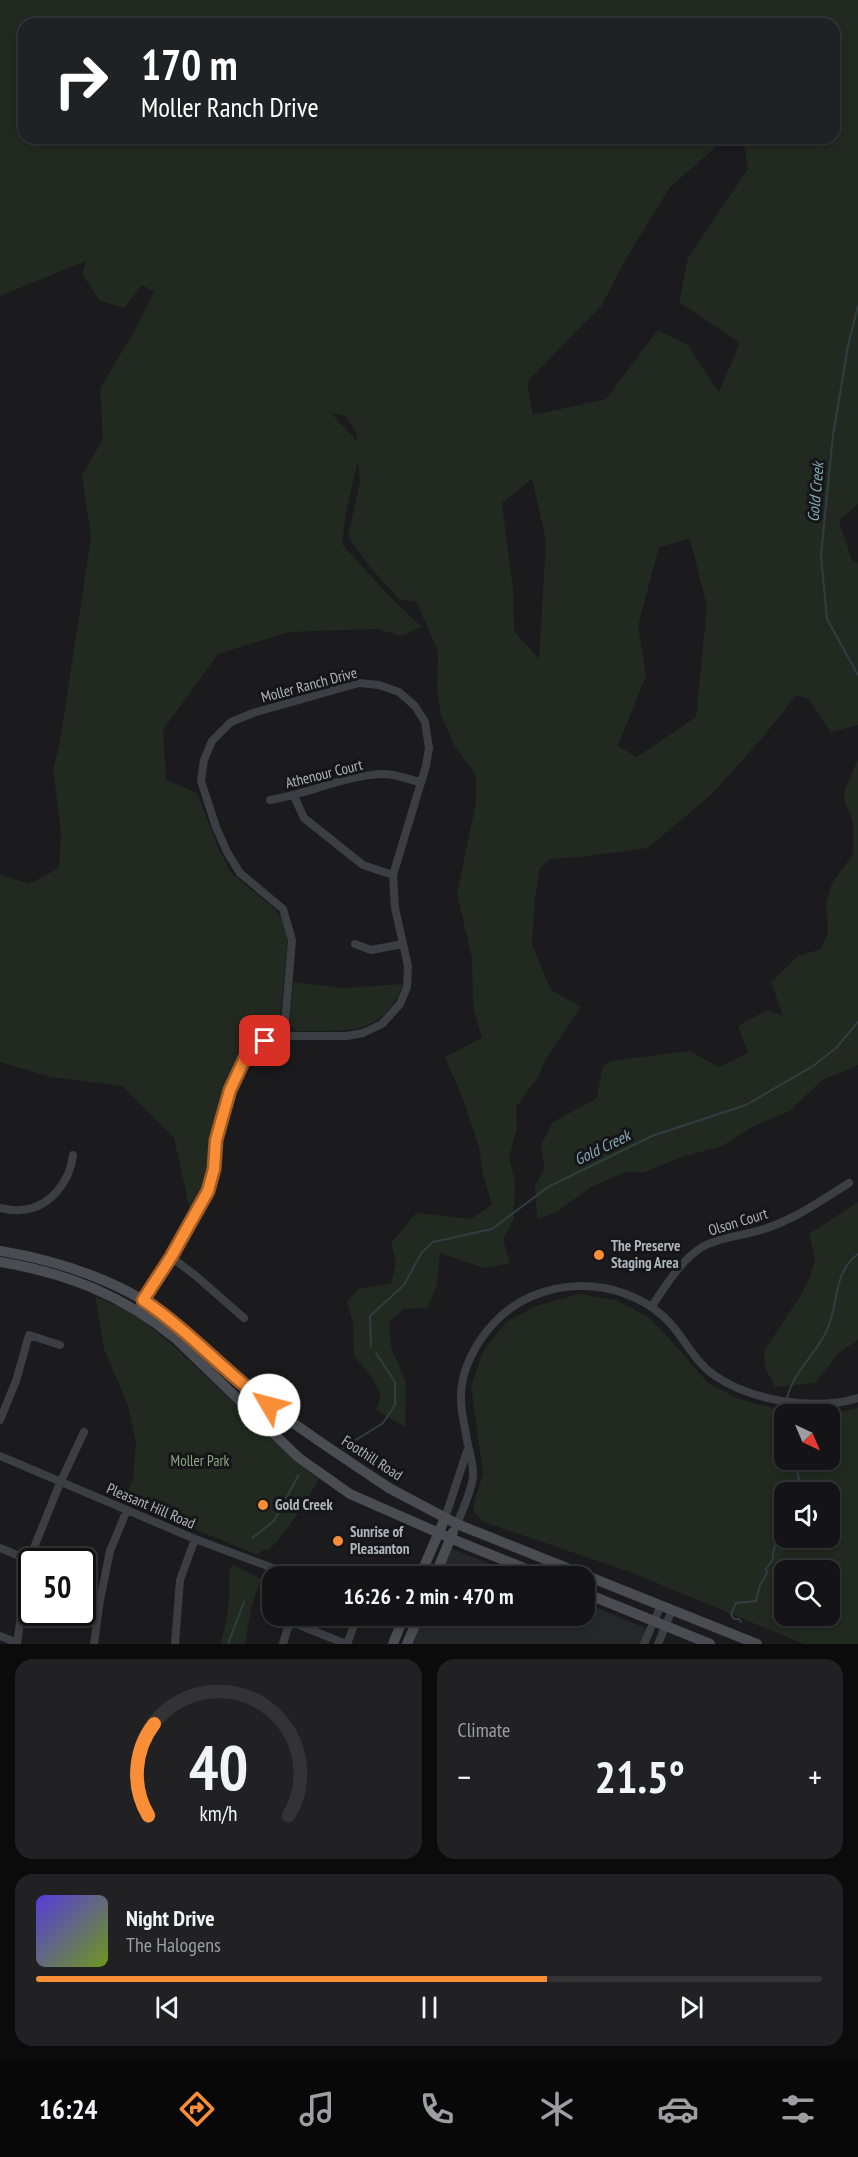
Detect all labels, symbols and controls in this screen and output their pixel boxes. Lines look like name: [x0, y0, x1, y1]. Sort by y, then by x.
text: 170 m: [141, 37, 238, 92]
icon: right: [42, 42, 120, 120]
text: Moller Ranch Drive: [141, 90, 319, 124]
water label: Gold Creek: [802, 460, 828, 523]
street label: Moller Ranch Drive: [259, 663, 359, 706]
street label: Athenour Court: [283, 755, 364, 792]
pin: [239, 1015, 290, 1066]
icon: arrive: [248, 1024, 281, 1057]
water label: Gold Creek: [571, 1124, 635, 1169]
street label: Olson Court: [706, 1204, 770, 1240]
place label: The Preserve Staging Area: [611, 1236, 680, 1272]
marker: The Preserve Staging Area: [592, 1248, 606, 1262]
position arrow: [237, 1373, 301, 1437]
north arrow: [774, 1404, 840, 1470]
map controls: [774, 1404, 840, 1626]
street label: Foothill Road: [338, 1431, 406, 1484]
park label: Moller Park: [171, 1451, 230, 1470]
street label: Pleasant Hill Road: [104, 1478, 198, 1533]
button: sound: [774, 1482, 840, 1548]
place label: Gold Creek: [275, 1495, 333, 1514]
marker: Gold Creek: [256, 1498, 270, 1512]
place label: Sunrise of Pleasanton: [350, 1522, 410, 1558]
marker: Sunrise of Pleasanton: [331, 1534, 345, 1548]
speed limit sign: 50: [18, 1548, 96, 1626]
button: search: [774, 1560, 840, 1626]
text: 16:26 · 2 min · 470 m: [343, 1582, 514, 1610]
text: Climate: [458, 1717, 510, 1743]
text: 40: [188, 1726, 248, 1807]
text: 21.5°: [595, 1747, 685, 1805]
text: −: [458, 1755, 471, 1798]
text: +: [808, 1755, 822, 1798]
text: km/h: [199, 1799, 237, 1827]
text: Night Drive: [126, 1904, 215, 1932]
text: The Halogens: [126, 1932, 221, 1958]
icon: previous: [151, 1991, 184, 2024]
icon: pause: [413, 1991, 446, 2024]
icon: next: [675, 1991, 708, 2024]
icon: directions: [176, 2088, 218, 2130]
icon: music: [296, 2088, 338, 2130]
icon: phone: [416, 2088, 458, 2130]
icon: climate: [536, 2088, 578, 2130]
icon: car: [657, 2088, 699, 2130]
icon: filters: [777, 2088, 819, 2130]
text: 16:24: [39, 2092, 98, 2126]

